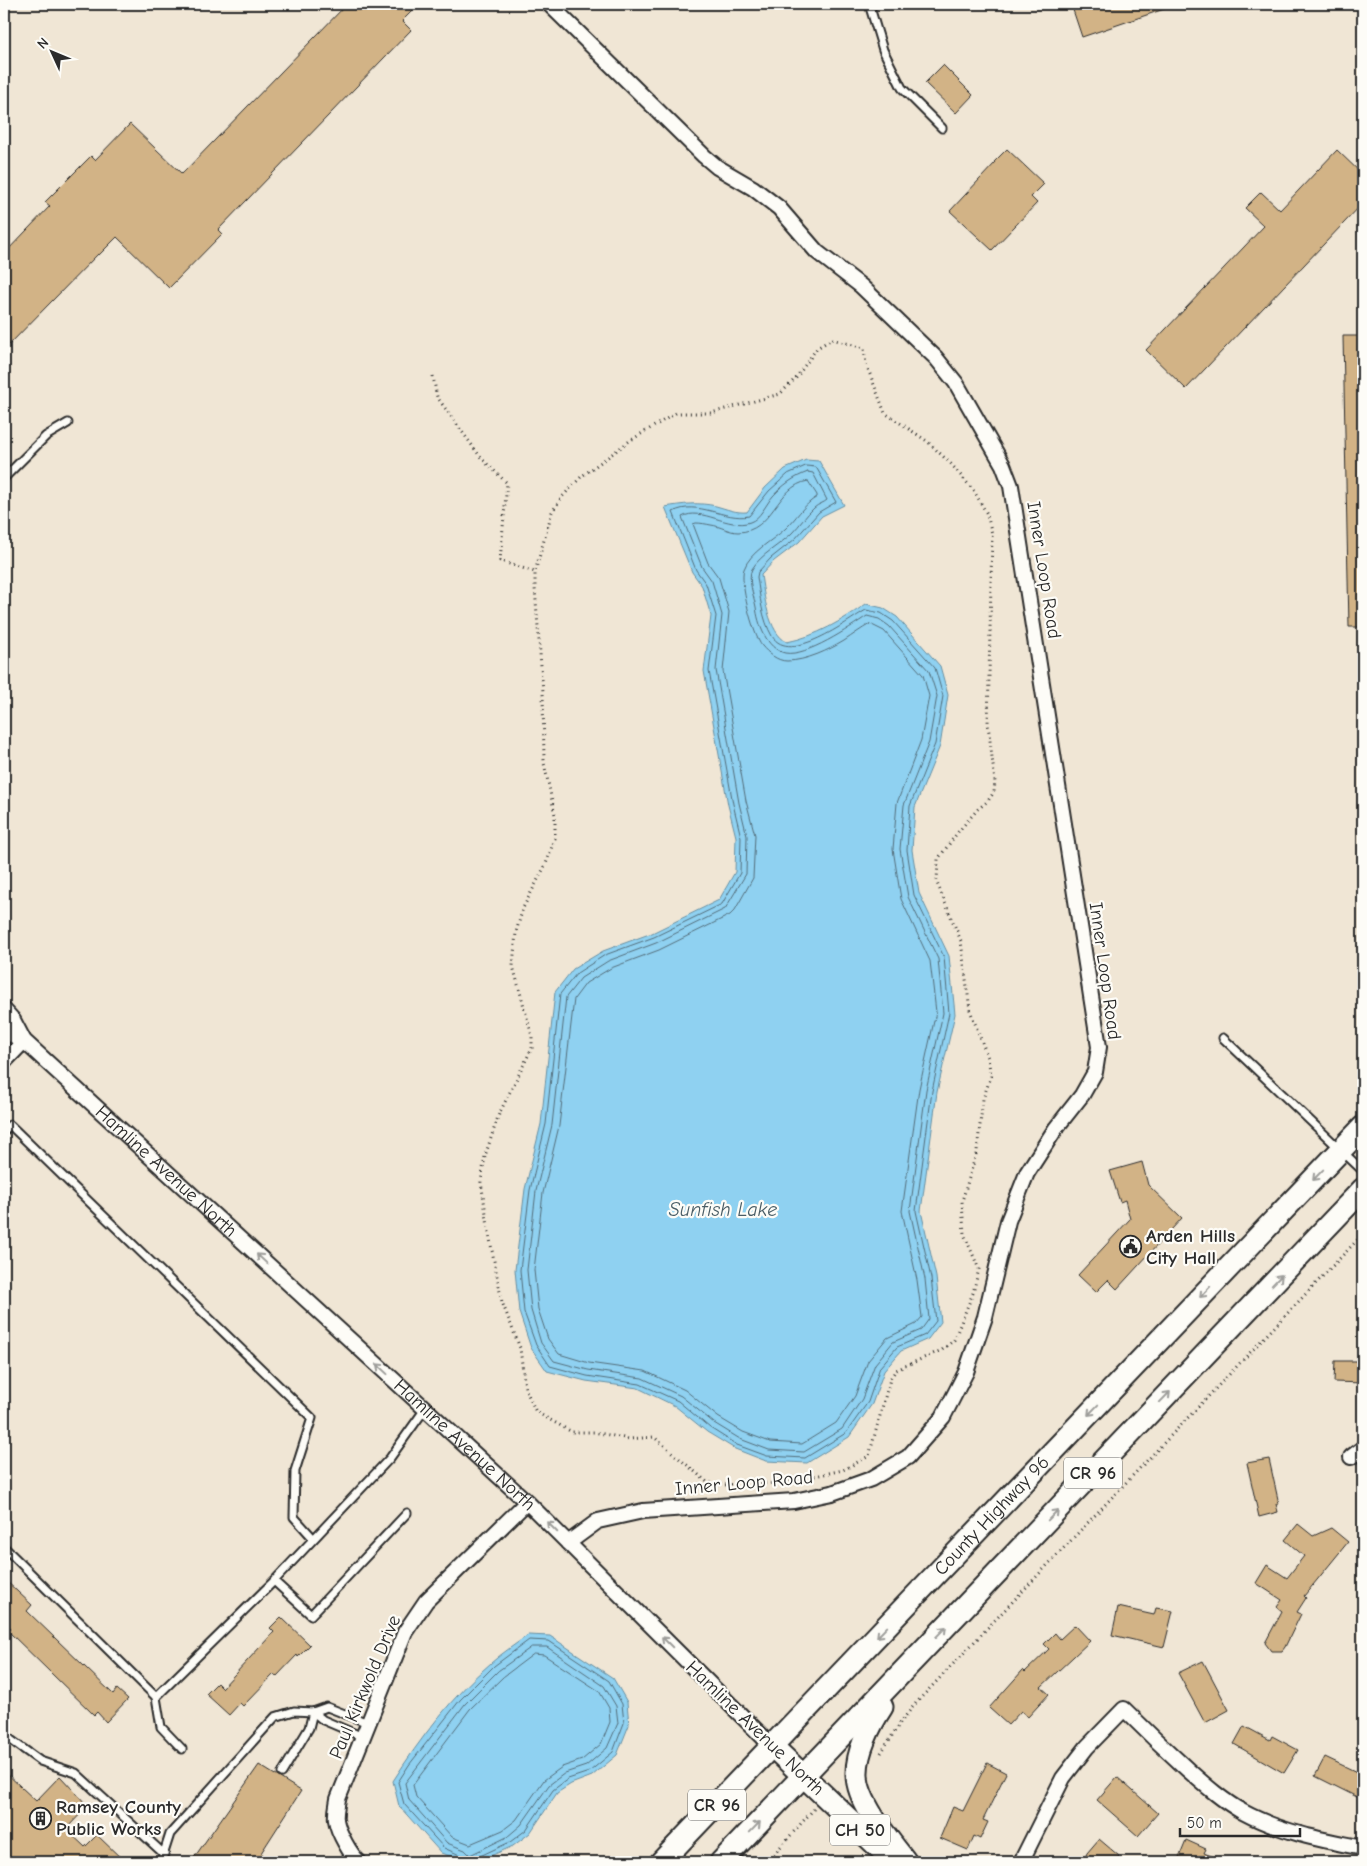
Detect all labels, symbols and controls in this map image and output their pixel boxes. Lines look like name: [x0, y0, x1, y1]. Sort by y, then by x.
north arrow: [28, 28, 78, 78]
text: N: [34, 34, 52, 53]
street label: Inner Loop Road: [1022, 500, 1066, 640]
street label: Inner Loop Road: [1084, 901, 1126, 1041]
street label: Hamline Avenue North: [91, 1101, 241, 1242]
one-way arrow: [1312, 1168, 1324, 1181]
water label: Sunfish Lake: [669, 1198, 777, 1221]
place label: Arden Hills City Hall: [1146, 1225, 1235, 1269]
public building icon: Arden Hills City Hall: [1118, 1235, 1142, 1259]
one-way arrow: [256, 1253, 269, 1265]
one-way arrow: [1271, 1273, 1283, 1286]
one-way arrow: [1200, 1286, 1212, 1298]
one-way arrow: [375, 1363, 388, 1375]
street label: Hamline Avenue North: [389, 1375, 540, 1515]
one-way arrow: [1159, 1391, 1171, 1404]
one-way arrow: [1087, 1404, 1099, 1416]
street label: County Highway 96: [930, 1451, 1054, 1580]
road number: CR 96: [1064, 1458, 1122, 1489]
street label: Inner Loop Road: [674, 1466, 814, 1500]
one-way arrow: [1047, 1508, 1059, 1521]
one-way arrow: [546, 1521, 558, 1533]
street label: Paul Kirkwold Drive: [325, 1612, 405, 1762]
one-way arrow: [876, 1626, 888, 1638]
one-way arrow: [935, 1626, 947, 1639]
one-way arrow: [661, 1636, 673, 1648]
street label: Hamline Avenue North: [681, 1656, 829, 1800]
road number: CR 96: [688, 1790, 746, 1820]
place label: Ramsey County Public Works: [56, 1796, 181, 1840]
building icon: Ramsey County Public Works: [28, 1806, 52, 1830]
scale bar: [1180, 1806, 1300, 1838]
road number: CH 50: [830, 1814, 890, 1846]
text: 50 m: [1187, 1814, 1222, 1832]
one-way arrow: [749, 1821, 761, 1833]

